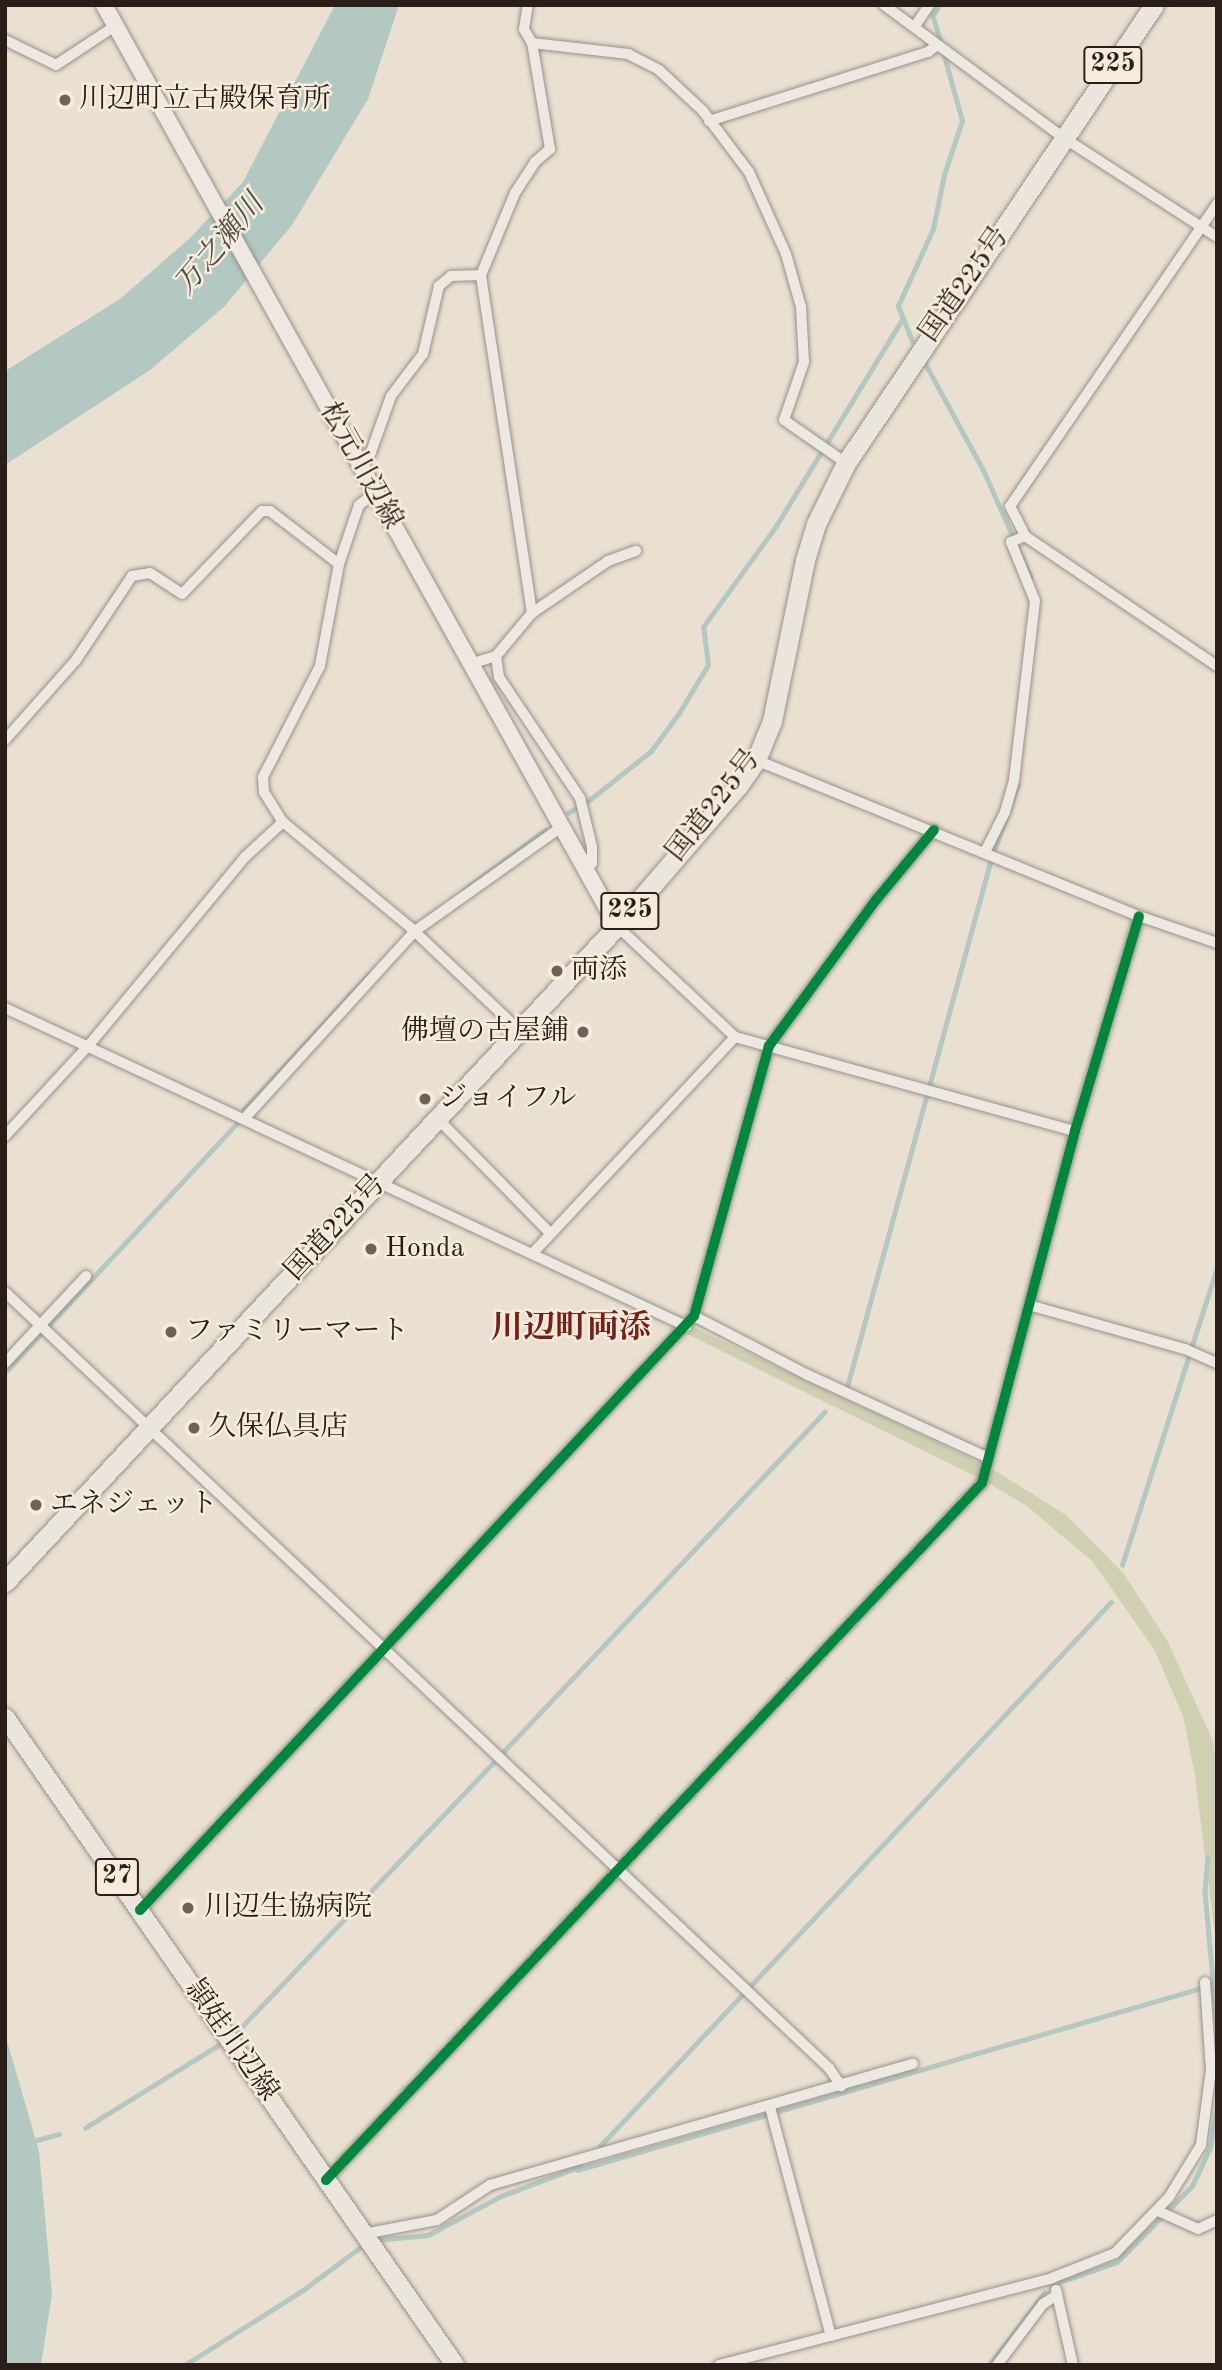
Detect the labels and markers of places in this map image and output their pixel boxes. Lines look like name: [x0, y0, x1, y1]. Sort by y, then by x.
place label: 川辺町立古殿保育所: [79, 83, 331, 117]
marker: 川辺町立古殿保育所: [57, 92, 73, 108]
place label: 両添: [571, 954, 627, 988]
marker: 両添: [549, 963, 565, 979]
place label: 佛壇の古屋鋪: [401, 1015, 569, 1049]
marker: 佛壇の古屋鋪: [575, 1024, 591, 1040]
place label: ジョイフル: [439, 1082, 579, 1116]
marker: ジョイフル: [417, 1091, 433, 1107]
place label: Honda: [385, 1232, 465, 1266]
marker: Honda: [363, 1241, 379, 1257]
place label: ファミリーマート: [185, 1315, 409, 1349]
marker: ファミリーマート: [163, 1324, 179, 1340]
place label: 久保仏具店: [208, 1411, 348, 1445]
marker: 久保仏具店: [186, 1420, 202, 1436]
place label: エネジェット: [50, 1488, 218, 1522]
marker: エネジェット: [28, 1497, 44, 1513]
place label: 川辺生協病院: [204, 1891, 372, 1925]
marker: 川辺生協病院: [178, 1898, 198, 1918]

